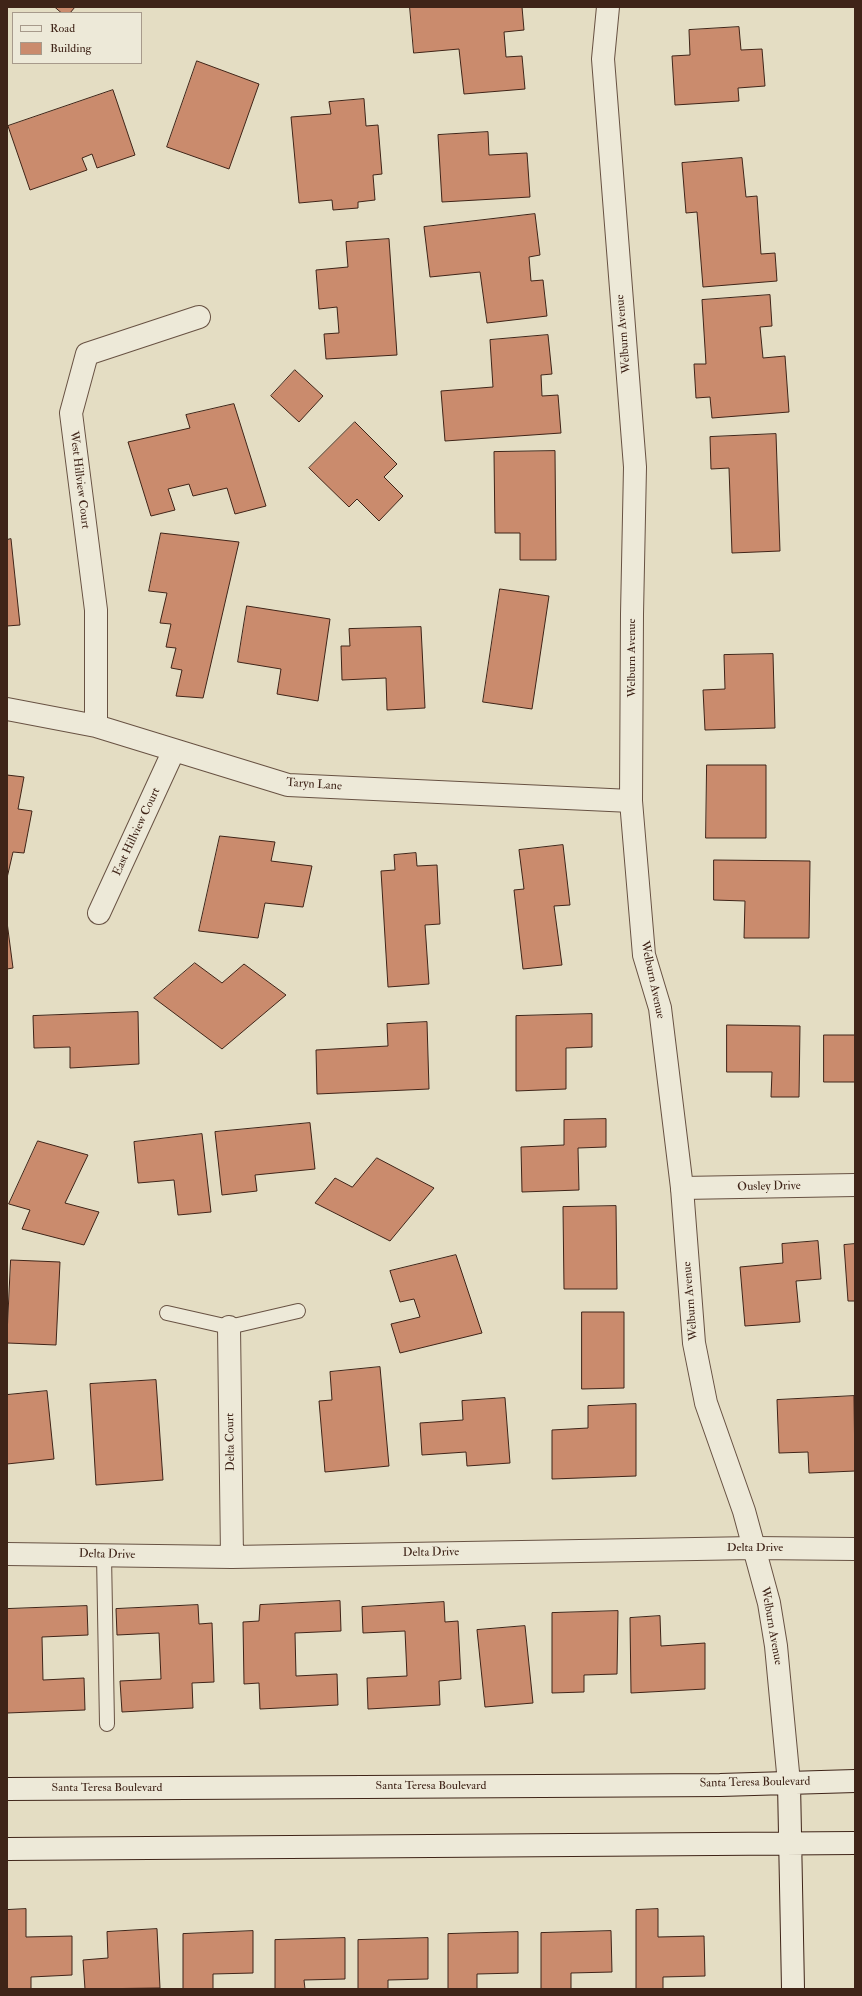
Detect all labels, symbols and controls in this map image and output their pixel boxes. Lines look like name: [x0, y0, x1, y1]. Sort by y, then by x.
legend: [12, 12, 142, 64]
text: Road: [50, 21, 75, 36]
text: Building: [50, 41, 91, 56]
street label: Welburn Avenue: [613, 294, 635, 374]
street label: West Hillview Court: [66, 430, 92, 530]
street label: Welburn Avenue: [625, 618, 639, 698]
street label: Taryn Lane: [286, 776, 342, 794]
street label: East Hillview Court: [110, 786, 164, 878]
street label: Welburn Avenue: [637, 940, 667, 1020]
street label: Ousley Drive: [737, 1179, 801, 1195]
street label: Welburn Avenue: [680, 1261, 702, 1341]
street label: Delta Court: [223, 1413, 239, 1471]
street label: Delta Drive: [727, 1541, 783, 1555]
street label: Delta Drive: [403, 1545, 459, 1561]
street label: Delta Drive: [79, 1547, 135, 1563]
street label: Welburn Avenue: [757, 1586, 785, 1666]
street label: Santa Teresa Boulevard: [700, 1775, 810, 1791]
street label: Santa Teresa Boulevard: [376, 1779, 486, 1793]
street label: Santa Teresa Boulevard: [52, 1781, 162, 1795]

